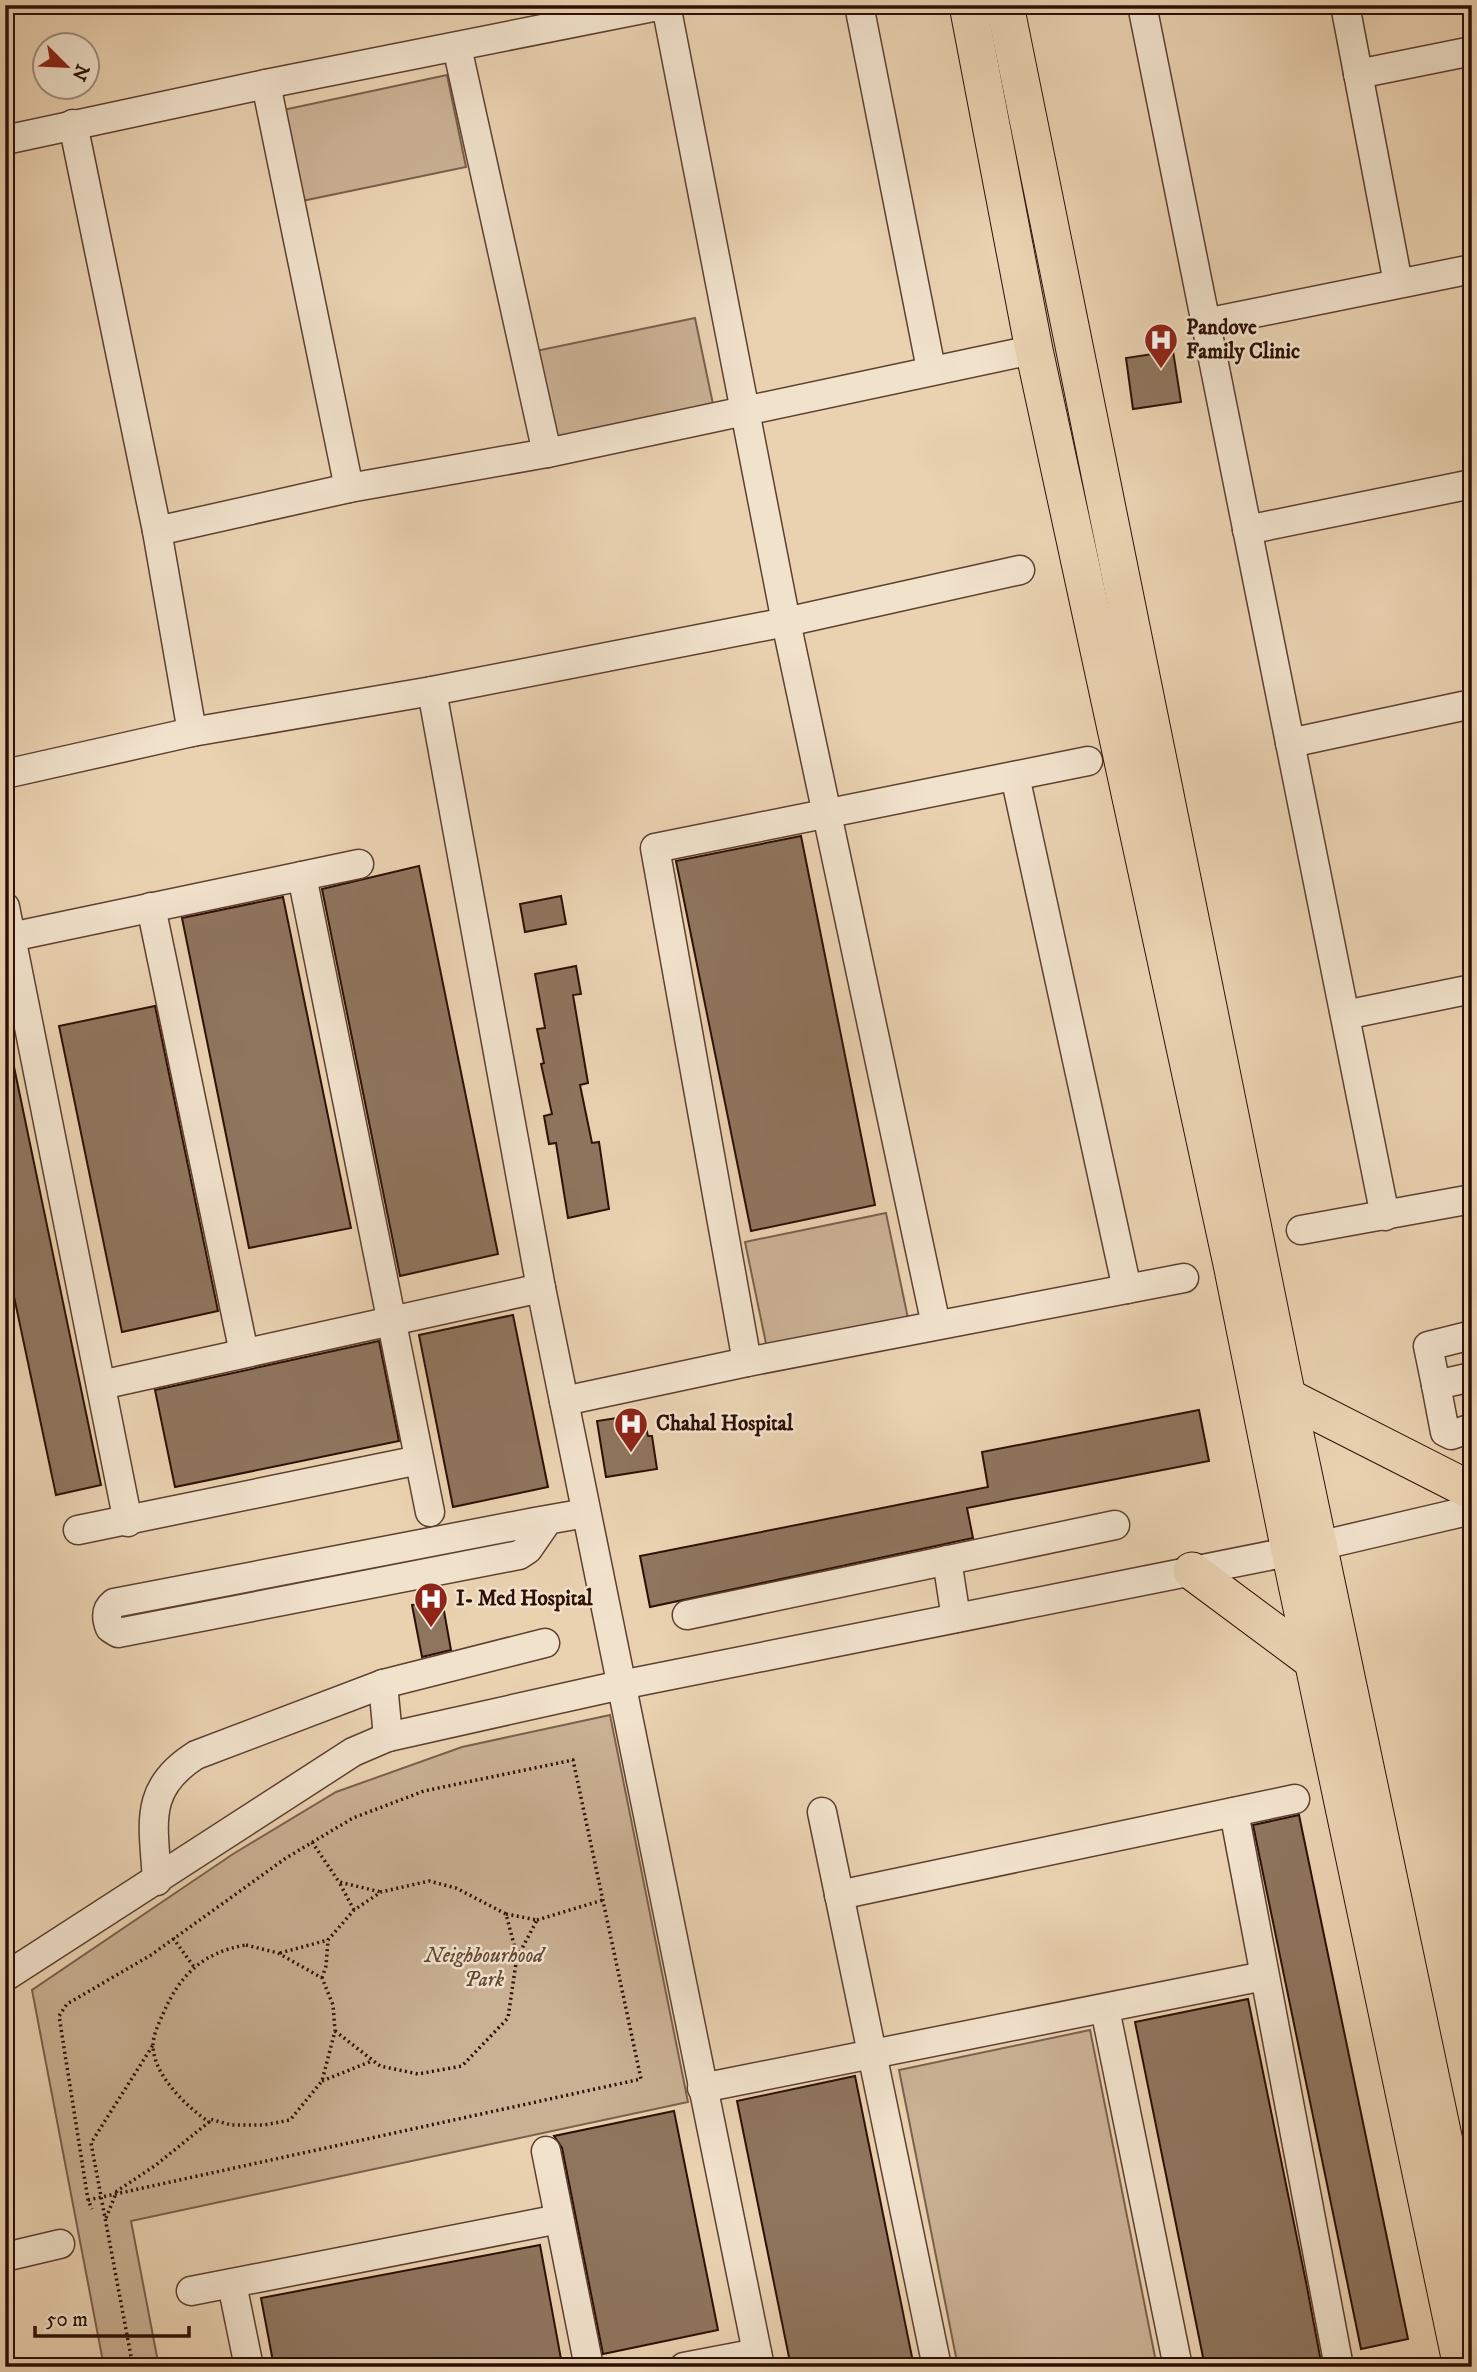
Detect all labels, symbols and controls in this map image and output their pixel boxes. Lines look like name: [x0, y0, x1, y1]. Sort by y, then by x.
north arrow: [32, 32, 102, 102]
text: N: [66, 60, 94, 84]
place label: Pandove Family Clinic: [1186, 315, 1300, 365]
hospital icon: Pandove Family Clinic: [1142, 321, 1180, 370]
hospital icon: Chahal Hospital: [612, 1405, 650, 1454]
place label: Chahal Hospital: [656, 1411, 794, 1437]
hospital icon: I- Med Hospital: [412, 1580, 450, 1629]
place label: I- Med Hospital: [456, 1586, 593, 1612]
park label: Neighbourhood Park: [424, 1943, 546, 1993]
scale bar: [35, 2295, 189, 2339]
text: 50 m: [46, 2307, 88, 2333]

